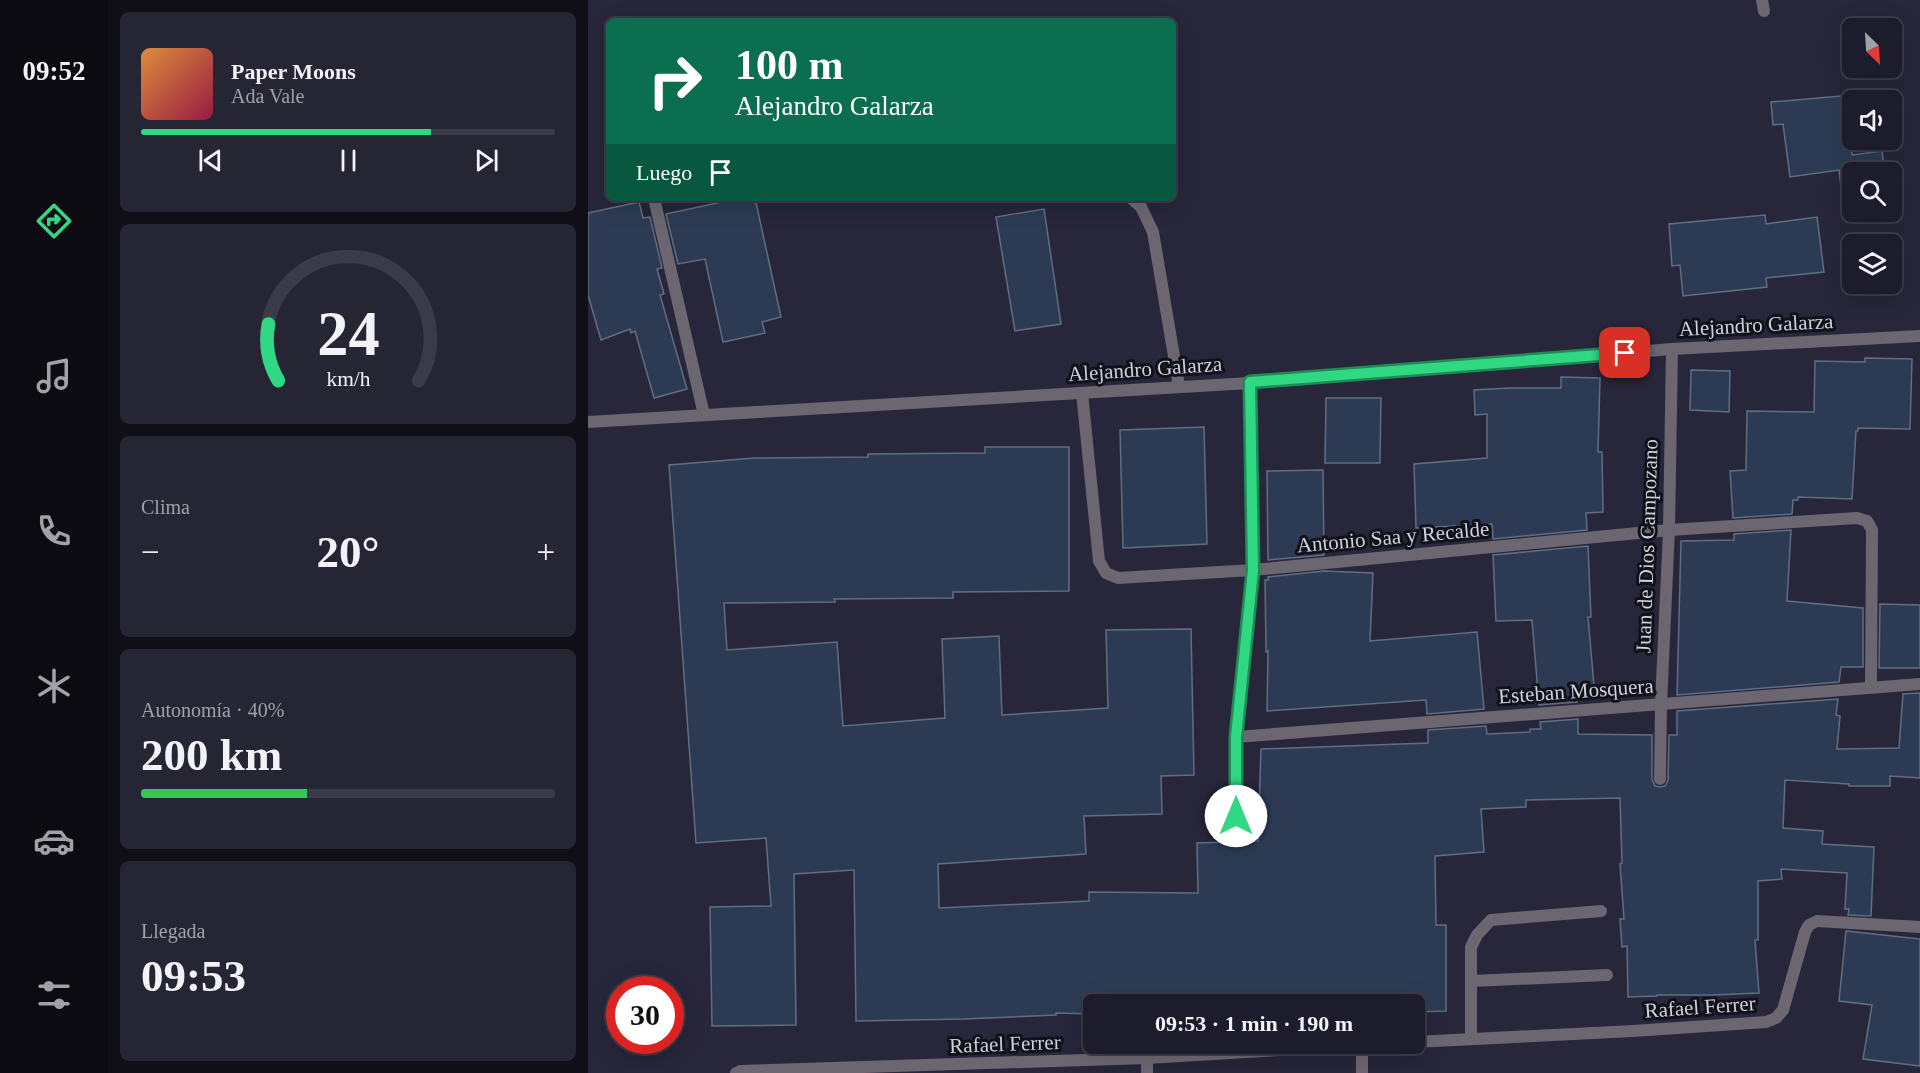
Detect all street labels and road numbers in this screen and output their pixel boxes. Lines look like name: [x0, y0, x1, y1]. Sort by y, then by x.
street label: Alejandro Galarza: [1678, 309, 1834, 341]
street label: Alejandro Galarza: [1067, 352, 1224, 386]
street label: Juan de Dios Campozano: [1631, 439, 1663, 653]
street label: Antonio Saa y Recalde: [1296, 517, 1490, 557]
street label: Esteban Mosquera: [1497, 674, 1655, 708]
street label: Rafael Ferrer: [1644, 991, 1756, 1023]
street label: Rafael Ferrer: [949, 1030, 1061, 1058]

